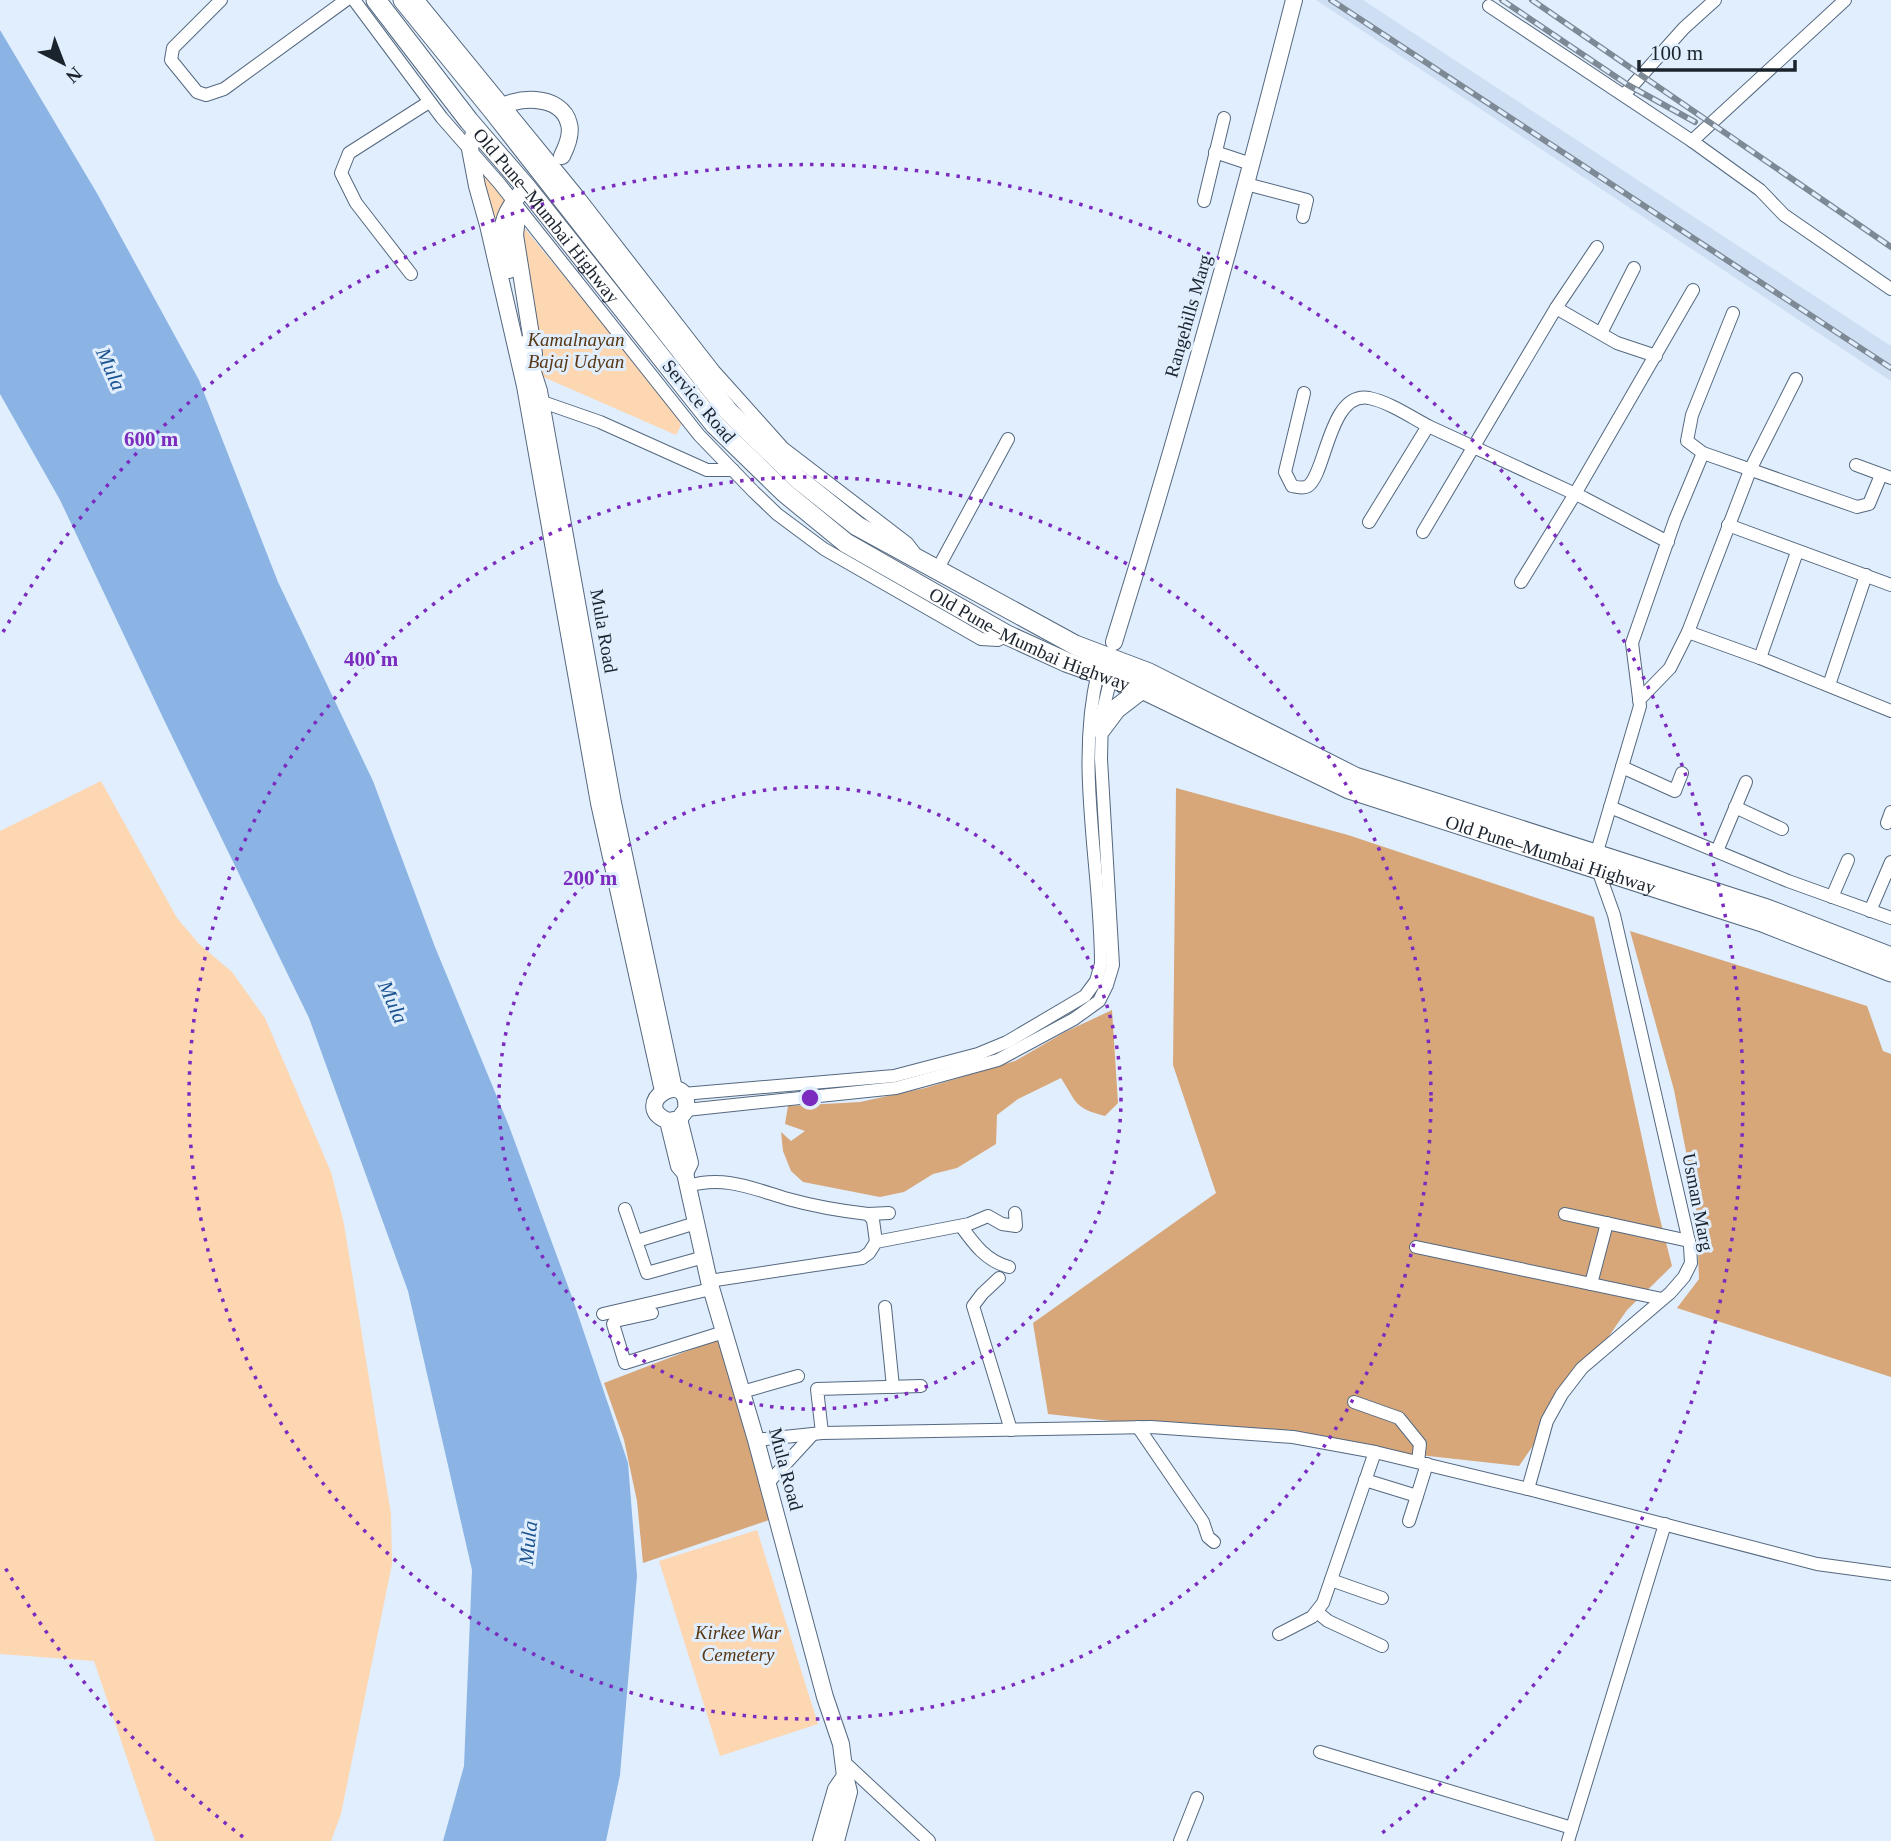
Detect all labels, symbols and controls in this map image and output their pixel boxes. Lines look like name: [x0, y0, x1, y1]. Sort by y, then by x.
north arrow: [28, 28, 98, 98]
scale bar: [1639, 28, 1795, 72]
text: 100 m: [1650, 41, 1703, 65]
text: N: [62, 63, 86, 88]
street label: Old Pune–Mumbai Highway: [469, 124, 625, 307]
street label: Rangehills Marg: [1160, 252, 1216, 380]
park label: Kamalnayan Bajaj Udyan: [526, 329, 625, 372]
water label: Mula: [91, 343, 131, 394]
street label: Service Road: [658, 355, 740, 447]
text: 600 m: [124, 427, 179, 451]
street label: Old Pune–Mumbai Highway: [926, 583, 1133, 695]
street label: Mula Road: [586, 587, 622, 675]
text: 400 m: [344, 647, 399, 671]
street label: Old Pune–Mumbai Highway: [1443, 810, 1659, 898]
text: 200 m: [563, 866, 618, 890]
water label: Mula: [373, 976, 413, 1027]
centre of rings: [798, 1086, 822, 1110]
street label: Usman Marg: [1678, 1151, 1718, 1253]
street label: Mula Road: [765, 1425, 807, 1513]
water label: Mula: [514, 1520, 542, 1567]
park label: Kirkee War Cemetery: [694, 1622, 782, 1665]

